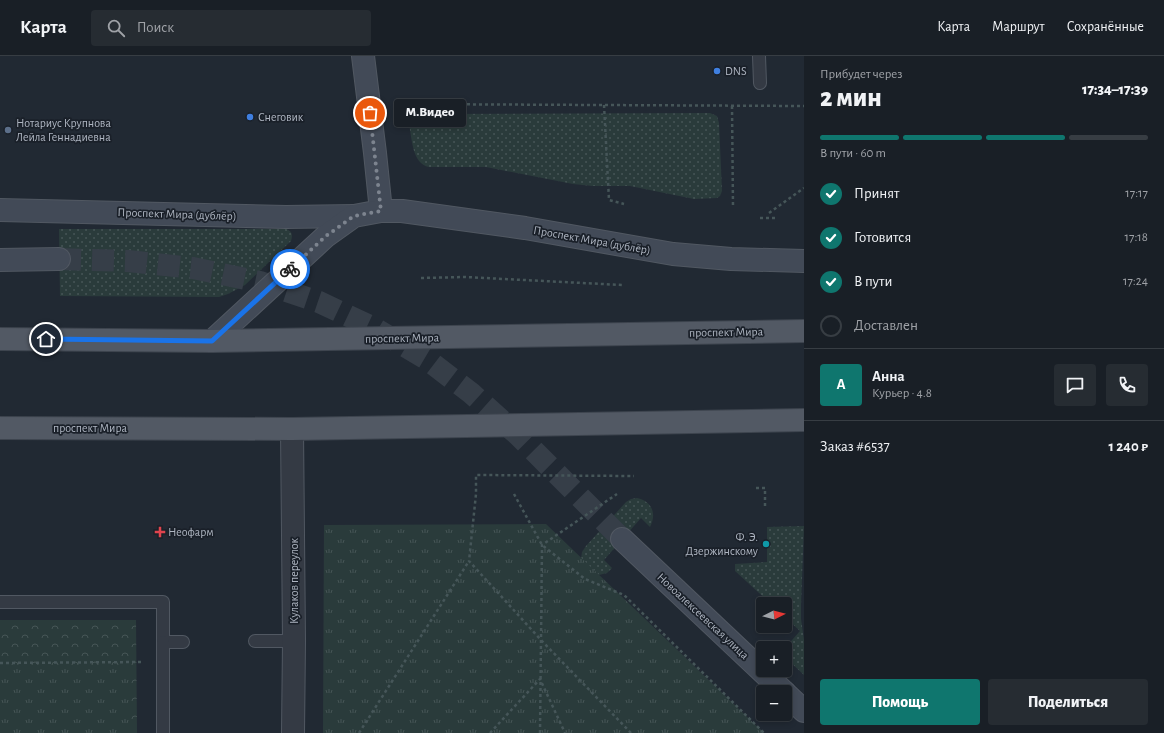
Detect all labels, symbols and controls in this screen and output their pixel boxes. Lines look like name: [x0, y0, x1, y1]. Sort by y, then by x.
search box: [91, 10, 371, 46]
icon: search: [105, 17, 127, 39]
text: Карта: [20, 18, 67, 37]
text: Поиск: [137, 20, 174, 35]
text: Карта: [937, 20, 970, 34]
text: Маршрут: [992, 20, 1045, 34]
text: Сохранённые: [1067, 20, 1144, 34]
place label: DNS: [725, 65, 747, 77]
marker: DNS: [712, 66, 722, 76]
text: Прибудет через: [820, 68, 902, 81]
text: 17:34–17:39: [1082, 82, 1148, 97]
text: 2 мин: [820, 85, 882, 111]
pin: [353, 96, 387, 130]
callout: М.Видео: [394, 99, 466, 127]
icon: bag: [359, 102, 381, 124]
text: М.Видео: [406, 106, 454, 119]
place label: Снеговик: [258, 111, 304, 123]
marker: Снеговик: [245, 112, 255, 122]
place label: Нотариус Крупнова Лейла Геннадиевна: [16, 117, 111, 143]
marker: Нотариус Крупнова Лейла Геннадиевна: [3, 125, 13, 135]
text: В пути · 60 m: [820, 147, 886, 160]
icon: check: [820, 183, 842, 205]
text: Принят: [854, 186, 899, 201]
text: 17:17: [1125, 187, 1148, 200]
street label: Проспект Мира (дублёр): [117, 206, 237, 223]
street label: Проспект Мира (дублёр): [532, 224, 652, 257]
icon: check: [820, 227, 842, 249]
text: Готовится: [854, 230, 911, 245]
text: 17:18: [1124, 231, 1148, 244]
courier: [270, 249, 310, 289]
icon: bike: [279, 258, 301, 280]
icon: check: [820, 271, 842, 293]
text: В пути: [854, 274, 892, 289]
text: 17:24: [1123, 275, 1148, 288]
text: Доставлен: [854, 318, 918, 333]
pin: [29, 322, 63, 356]
street label: проспект Мира: [689, 325, 764, 339]
icon: home: [35, 328, 57, 350]
street label: проспект Мира: [365, 331, 440, 345]
button: chat: [1054, 364, 1096, 406]
button: phone: [1106, 364, 1148, 406]
text: Анна: [872, 369, 905, 384]
text: А: [836, 377, 846, 392]
text: Курьер · 4.8: [872, 387, 932, 400]
street label: проспект Мира: [53, 422, 128, 434]
text: Заказ #6537: [820, 439, 890, 454]
text: 1 240 ₽: [1109, 439, 1148, 454]
place label: Неофарм: [168, 526, 214, 538]
marker: Неофарм: [155, 527, 165, 537]
place label: Ф. Э. Дзержинскому: [686, 531, 758, 558]
street label: Кулаков переулок: [288, 537, 301, 624]
marker: Ф. Э. Дзержинскому: [761, 539, 771, 549]
street label: Новоалексеевская улица: [654, 571, 751, 662]
north arrow: [756, 597, 792, 633]
map controls: [756, 597, 792, 721]
button: +: [756, 641, 792, 677]
button: Помощь: [820, 679, 980, 725]
button: Поделиться: [988, 679, 1148, 725]
button: −: [756, 685, 792, 721]

